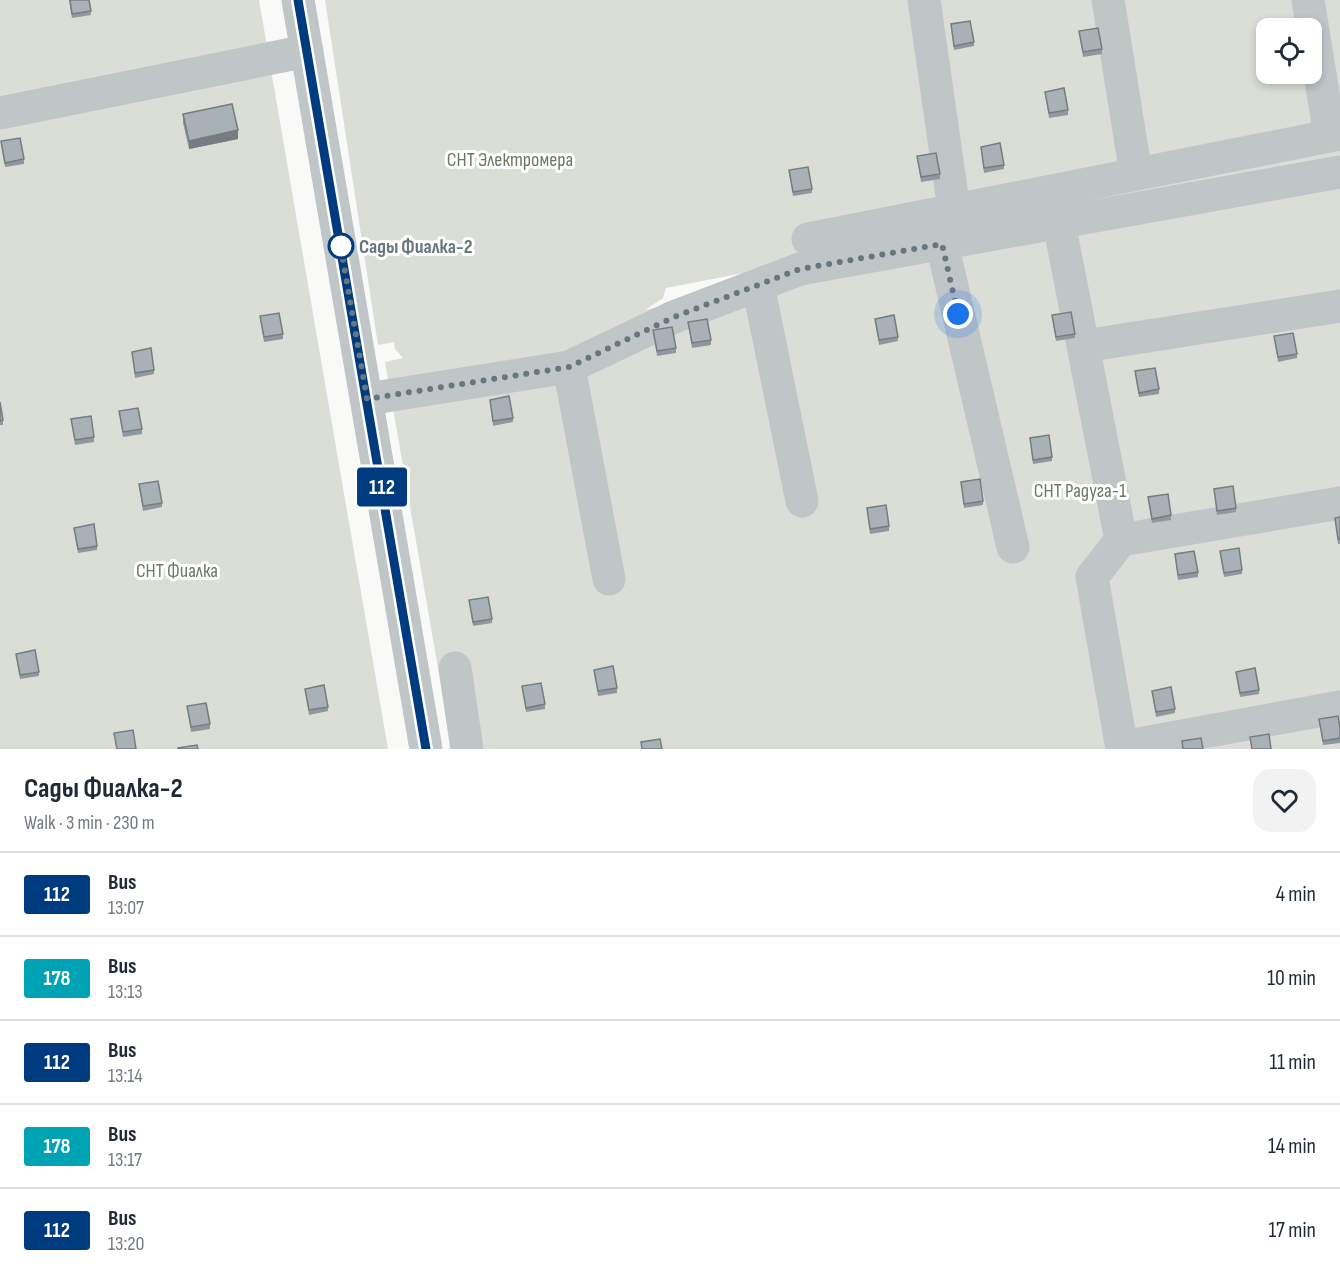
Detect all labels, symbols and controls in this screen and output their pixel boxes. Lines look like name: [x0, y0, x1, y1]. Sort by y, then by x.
map controls: [1256, 18, 1322, 84]
button: locate: [1256, 18, 1322, 84]
park label: СНТ Электромера: [447, 148, 573, 172]
marker: Сады Фиалка-2: [328, 233, 354, 259]
place label: Сады Фиалка-2: [359, 235, 472, 259]
your location: [943, 299, 973, 329]
line badge: 112: [348, 468, 416, 506]
text: 112: [369, 475, 395, 500]
park label: СНТ Радуга-1: [1034, 479, 1126, 503]
park label: СНТ Фиалка: [136, 559, 218, 583]
button: heart: [1253, 769, 1316, 832]
text: Сады Фиалка-2: [24, 772, 183, 805]
text: Walk · 3 min · 230 m: [24, 811, 155, 835]
text: Bus: [108, 869, 137, 896]
text: 4 min: [1276, 881, 1316, 908]
text: 112: [44, 882, 70, 907]
text: 13:07: [108, 896, 144, 920]
text: Bus: [108, 953, 137, 980]
text: 10 min: [1267, 965, 1316, 992]
text: 178: [43, 966, 71, 991]
text: 13:13: [108, 980, 143, 1004]
text: Bus: [108, 1037, 137, 1064]
text: 11 min: [1269, 1049, 1316, 1076]
text: 112: [44, 1050, 70, 1075]
text: 13:14: [108, 1064, 143, 1088]
text: Bus: [108, 1121, 137, 1148]
text: 14 min: [1268, 1133, 1316, 1160]
text: 178: [43, 1134, 71, 1159]
text: 13:17: [108, 1148, 142, 1172]
text: Bus: [108, 1205, 137, 1232]
text: 17 min: [1268, 1217, 1316, 1244]
text: 112: [44, 1218, 70, 1243]
text: 13:20: [108, 1232, 144, 1256]

